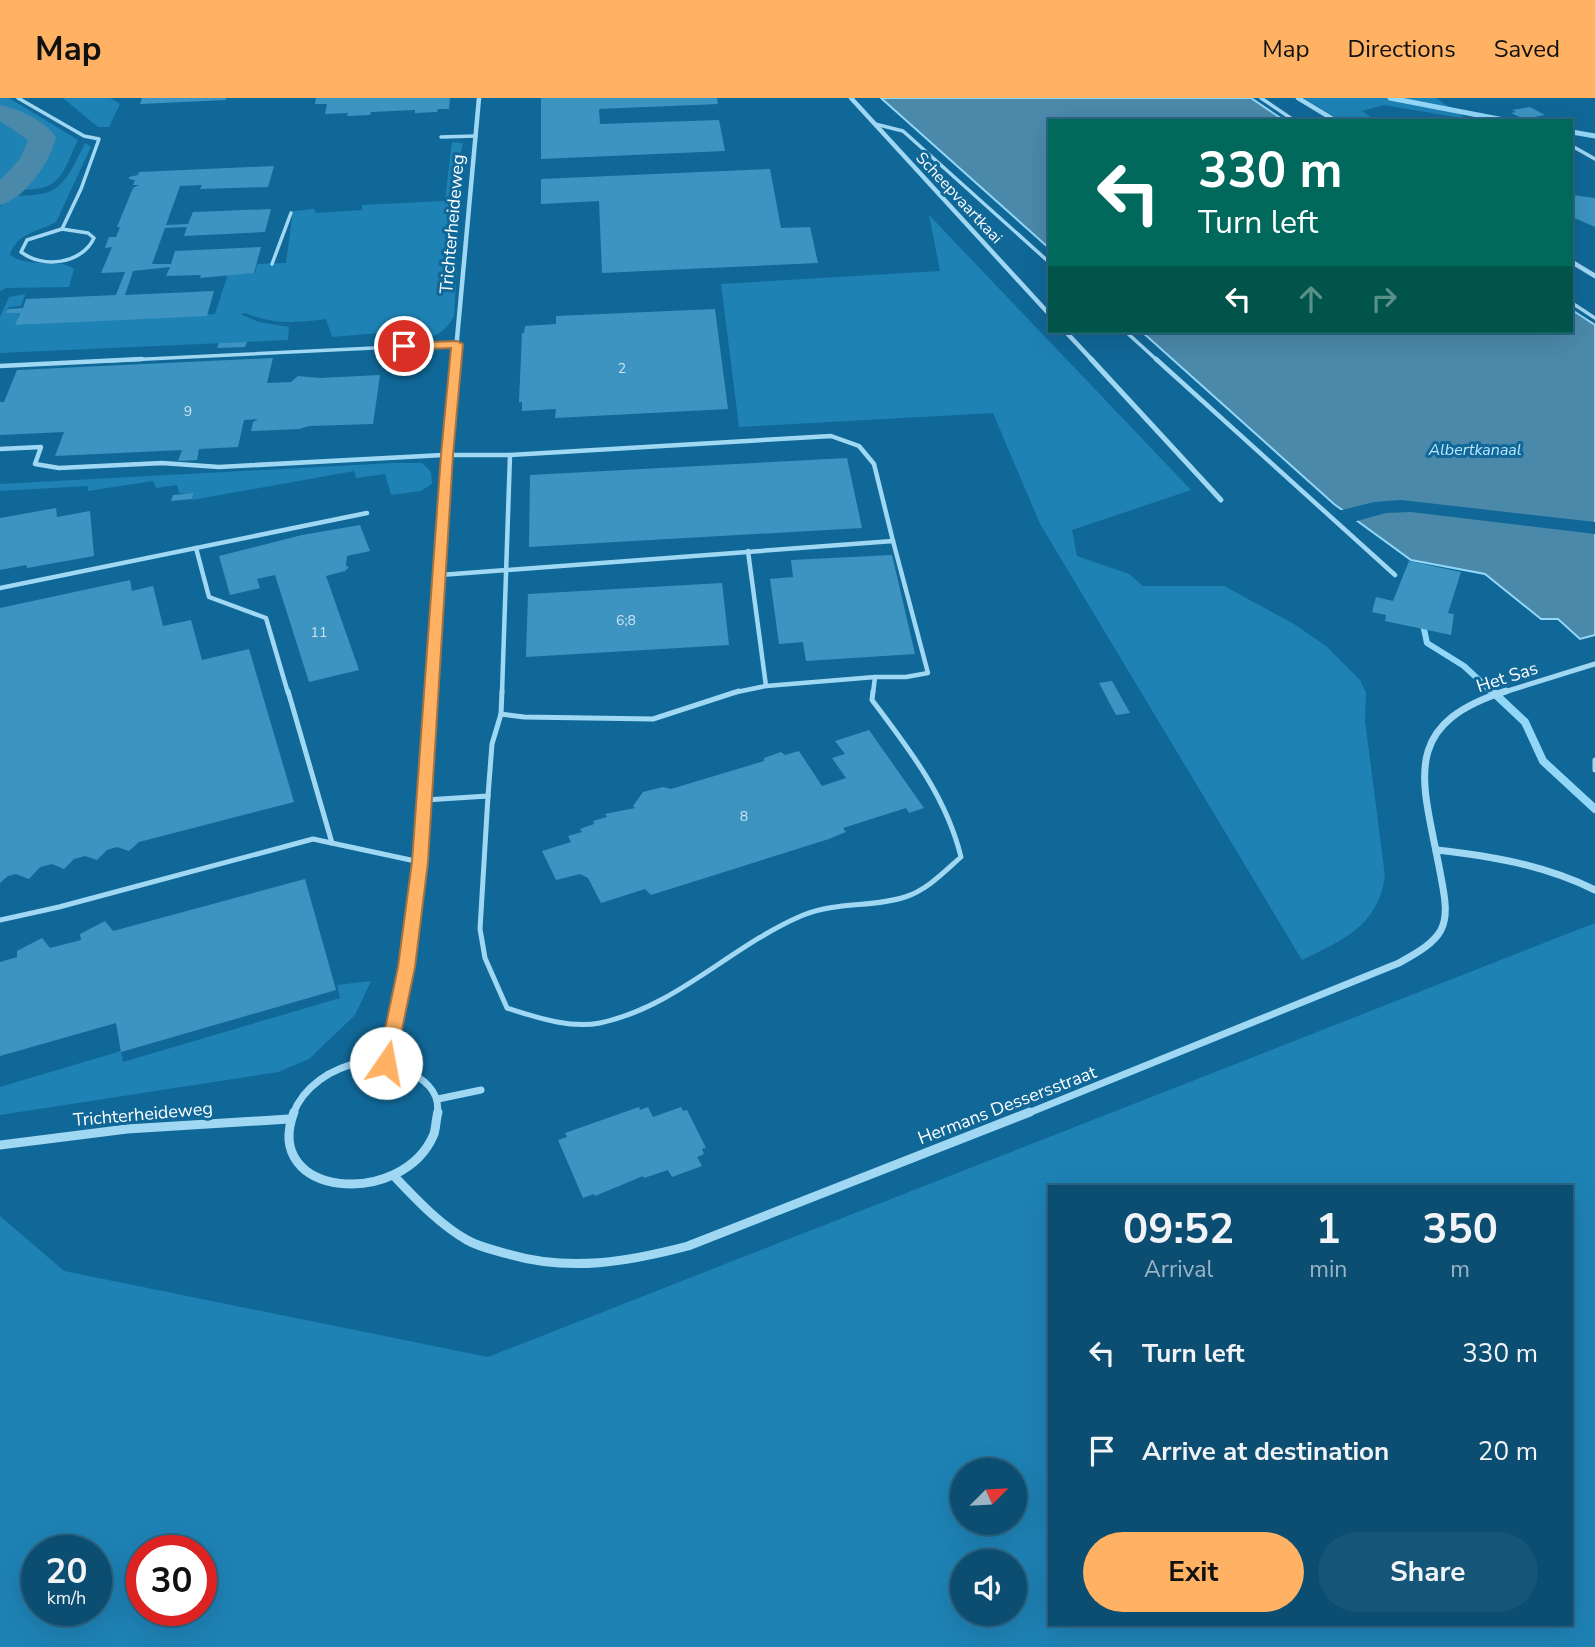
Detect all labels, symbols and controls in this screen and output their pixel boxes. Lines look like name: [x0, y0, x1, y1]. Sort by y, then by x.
text: Map: [35, 27, 102, 72]
text: Map: [1262, 33, 1309, 65]
text: Directions: [1347, 33, 1456, 65]
text: Saved: [1494, 33, 1560, 65]
text: 330 m: [1198, 137, 1342, 204]
street label: Scheepvaartkaai: [911, 147, 1007, 249]
icon: left: [1083, 147, 1174, 238]
street label: Trichterheideweg: [434, 153, 470, 295]
text: Turn left: [1198, 201, 1318, 244]
icon: left: [1219, 280, 1257, 318]
icon: ahead: [1292, 280, 1330, 318]
icon: right: [1365, 280, 1403, 318]
pin: [374, 316, 434, 376]
icon: arrive: [385, 327, 423, 365]
house number: 2: [618, 359, 626, 378]
house number: 9: [184, 402, 192, 421]
water label: Albertkanaal: [1427, 439, 1522, 461]
house number: 6;8: [616, 611, 636, 630]
house number: 11: [311, 623, 327, 642]
street label: Het Sas: [1473, 656, 1541, 698]
house number: 8: [740, 807, 748, 826]
position arrow: [349, 1026, 423, 1100]
street label: Hermans Dessersstraat: [914, 1060, 1100, 1150]
street label: Trichterheideweg: [72, 1096, 214, 1132]
text: 09:52: [1123, 1201, 1234, 1258]
text: 1: [1316, 1201, 1341, 1258]
text: 350: [1422, 1201, 1498, 1258]
text: Arrival: [1144, 1254, 1213, 1285]
text: min: [1309, 1254, 1347, 1285]
text: m: [1450, 1254, 1470, 1285]
icon: left: [1083, 1334, 1121, 1372]
text: Turn left: [1142, 1336, 1245, 1371]
text: 330 m: [1462, 1336, 1538, 1371]
icon: arrive: [1083, 1432, 1121, 1470]
text: Arrive at destination: [1142, 1434, 1389, 1469]
text: 20 m: [1478, 1434, 1538, 1469]
north arrow: [950, 1458, 1027, 1535]
map controls: [950, 1458, 1027, 1626]
button: Exit: [1083, 1532, 1304, 1612]
button: Share: [1318, 1532, 1538, 1612]
speed limit sign: 30: [126, 1535, 217, 1626]
text: 20: [45, 1548, 88, 1595]
button: sound: [950, 1549, 1027, 1626]
text: km/h: [47, 1586, 86, 1610]

